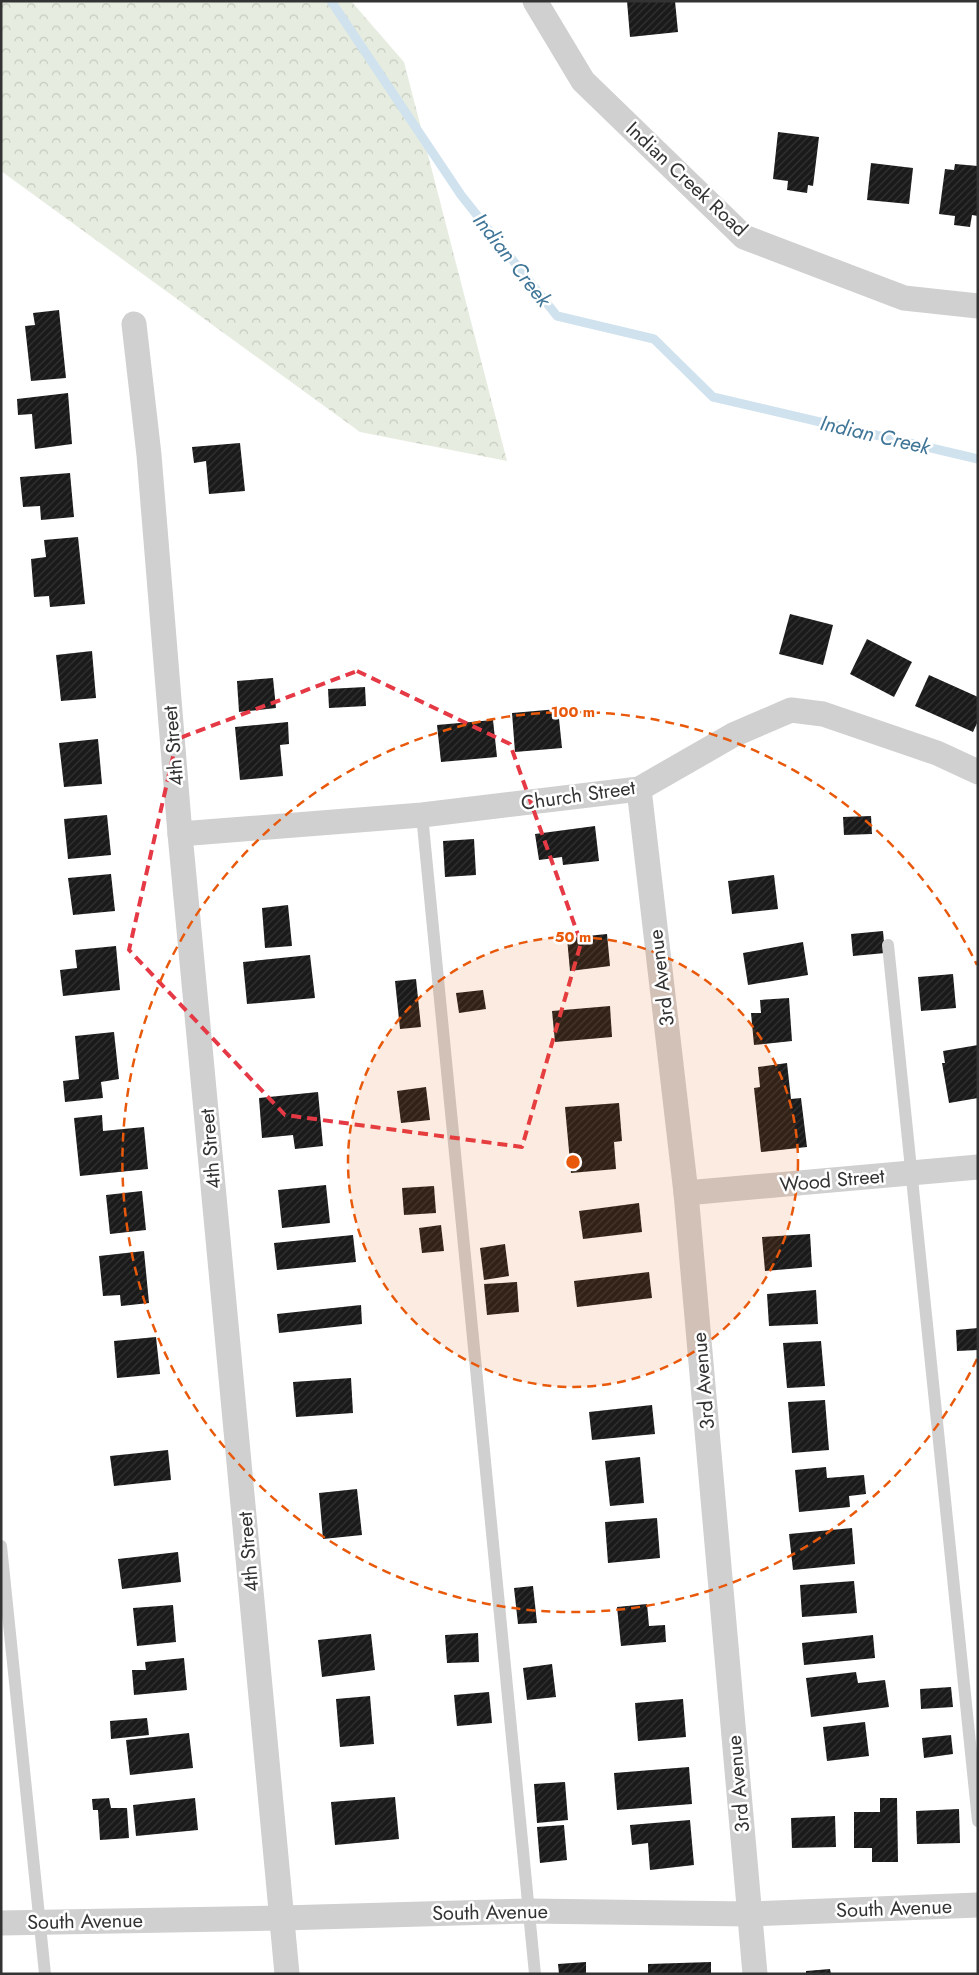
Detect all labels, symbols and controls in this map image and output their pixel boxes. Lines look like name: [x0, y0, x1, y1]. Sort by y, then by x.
street label: Indian Creek Road: [619, 115, 754, 243]
water label: Indian Creek: [466, 207, 559, 314]
water label: Indian Creek: [817, 408, 934, 462]
text: 100 m: [551, 701, 595, 723]
street label: 4th Street: [156, 704, 191, 787]
street label: Church Street: [519, 773, 637, 818]
text: 50 m: [555, 926, 591, 948]
street label: 3rd Avenue: [641, 928, 682, 1028]
street label: 4th Street: [193, 1107, 228, 1190]
centre of rings: [564, 1153, 582, 1171]
street label: Wood Street: [778, 1161, 886, 1200]
street label: 3rd Avenue: [685, 1331, 722, 1431]
street label: 4th Street: [231, 1510, 266, 1593]
street label: 3rd Avenue: [720, 1734, 757, 1834]
street label: South Avenue: [836, 1892, 952, 1925]
street label: South Avenue: [432, 1897, 548, 1928]
street label: South Avenue: [27, 1906, 143, 1937]

